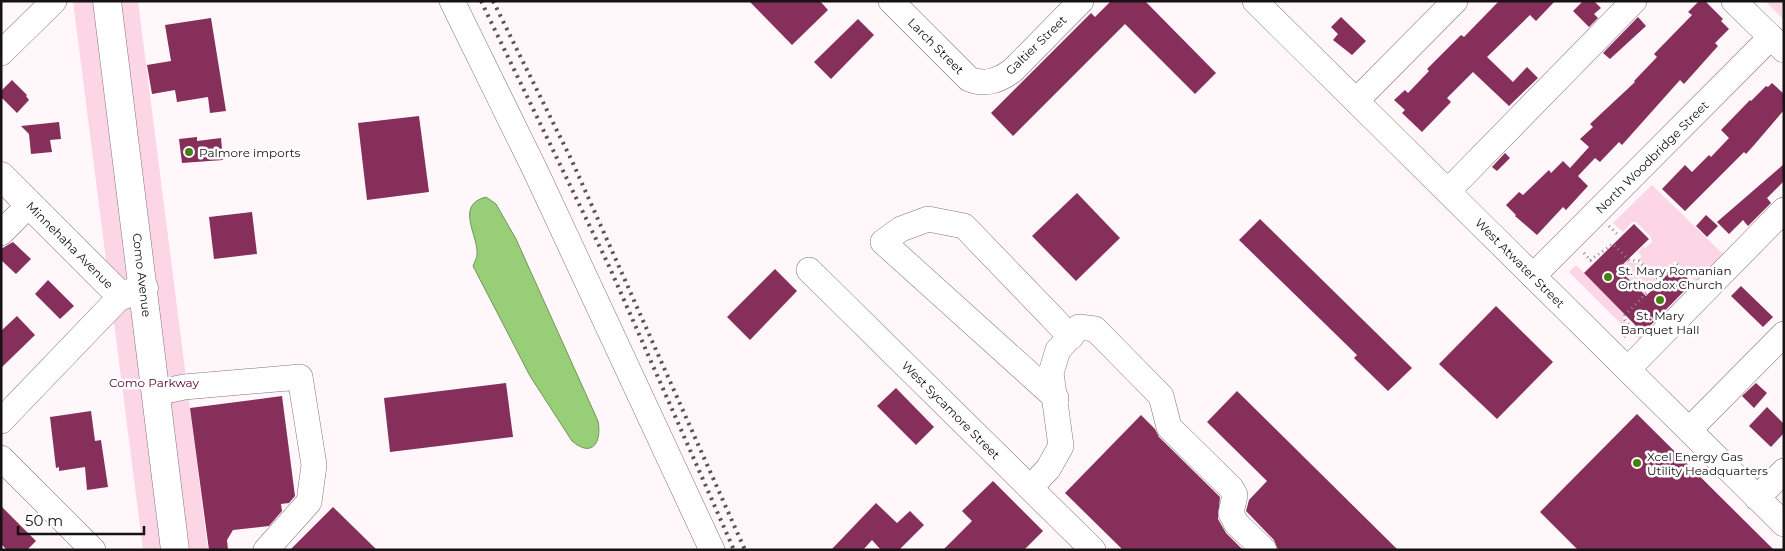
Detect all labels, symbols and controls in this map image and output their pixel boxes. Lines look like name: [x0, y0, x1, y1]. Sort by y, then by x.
street label: Galtier Street: [1002, 12, 1070, 78]
street label: Larch Street: [905, 15, 967, 77]
street label: North Woodbridge Street: [1592, 97, 1712, 217]
place label: Palmore imports: [199, 145, 301, 160]
marker: Palmore imports: [183, 146, 195, 158]
street label: Minnehaha Avenue: [23, 198, 117, 292]
street label: West Atwater Street: [1472, 215, 1568, 311]
street label: Como Avenue: [129, 232, 155, 318]
place label: St. Mary Romanian Orthodox Church: [1618, 263, 1732, 292]
marker: St. Mary Romanian Orthodox Church: [1602, 271, 1614, 283]
marker: St. Mary Banquet Hall: [1654, 294, 1666, 306]
place label: St. Mary Banquet Hall: [1621, 308, 1700, 337]
street label: West Sycamore Street: [899, 358, 1003, 462]
park label: Como Parkway: [109, 375, 199, 390]
place label: Xcel Energy Gas Utility Headquarters: [1647, 449, 1768, 478]
marker: Xcel Energy Gas Utility Headquarters: [1631, 457, 1643, 469]
scale bar: [18, 504, 144, 536]
text: 50 m: [25, 511, 63, 530]

